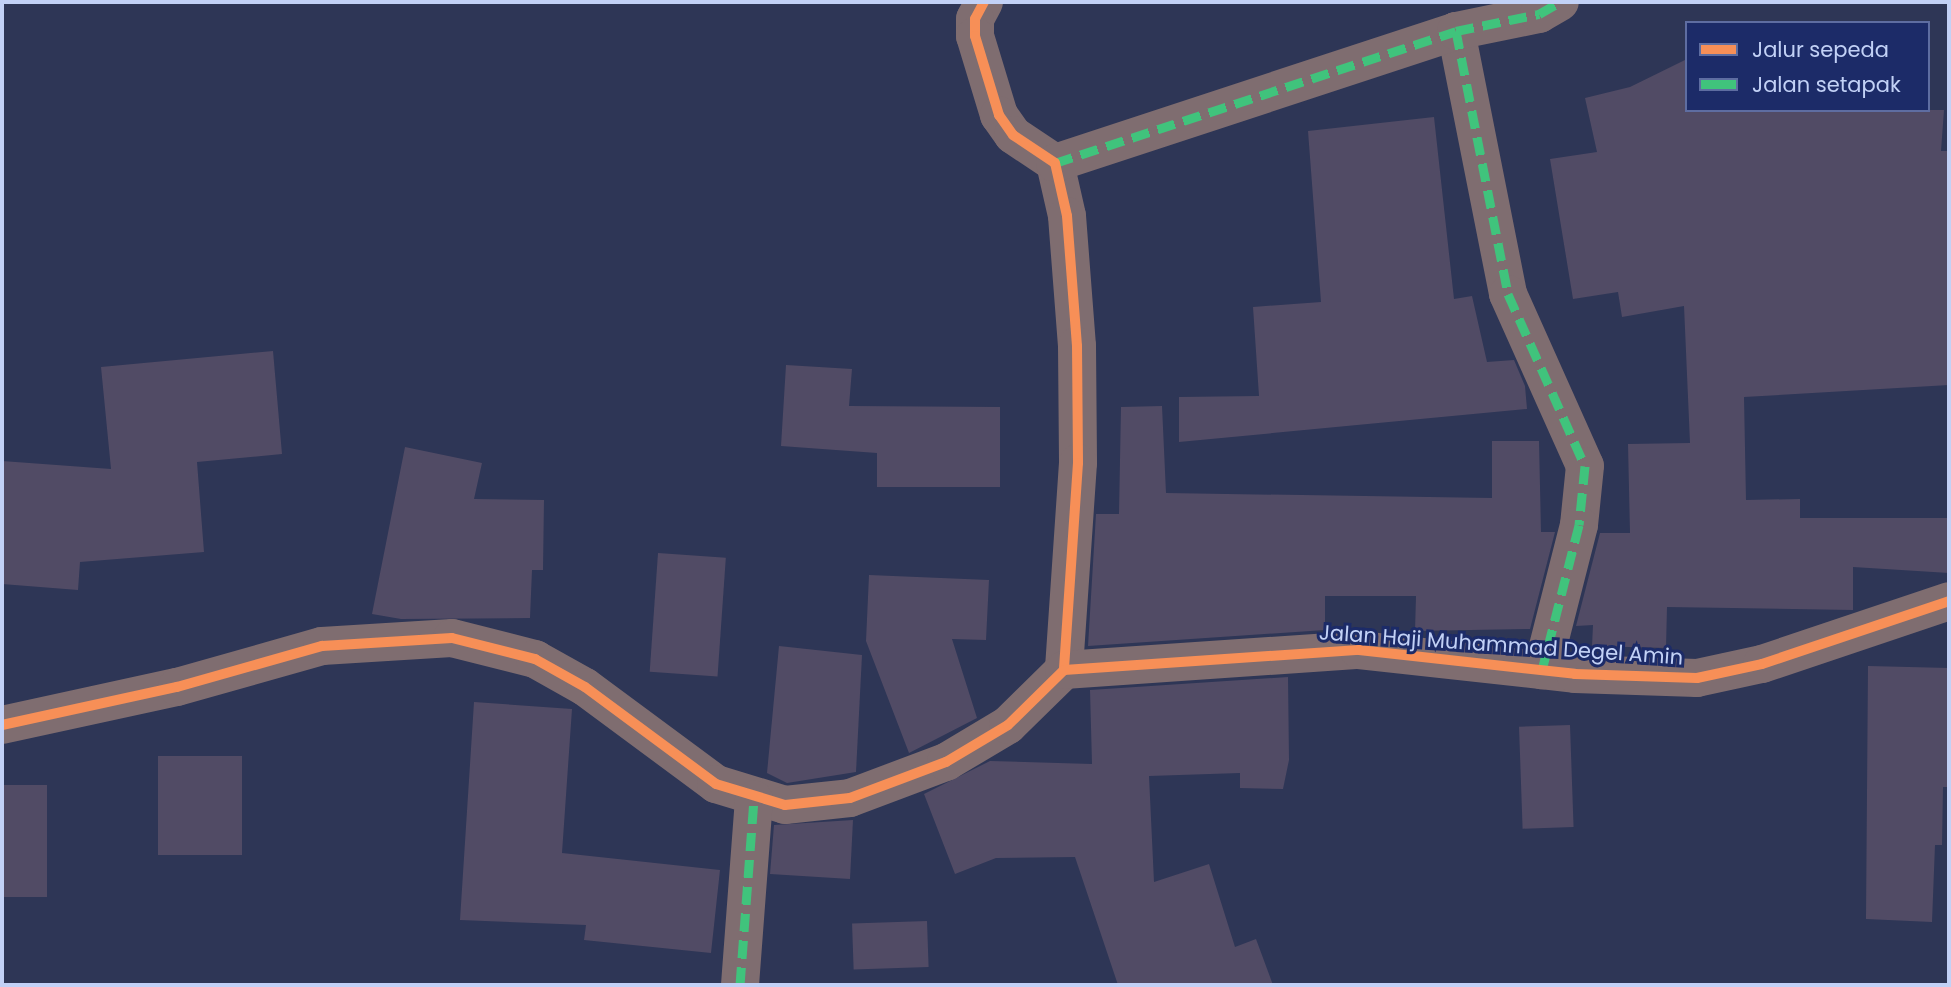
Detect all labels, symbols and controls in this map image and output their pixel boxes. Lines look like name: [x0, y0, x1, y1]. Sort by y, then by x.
legend: [1685, 21, 1930, 112]
text: Jalur sepeda: [1752, 35, 1889, 64]
text: Jalan setapak: [1752, 70, 1901, 99]
street label: Jalan Haji Muhammad Degel Amin: [1318, 620, 1684, 670]

